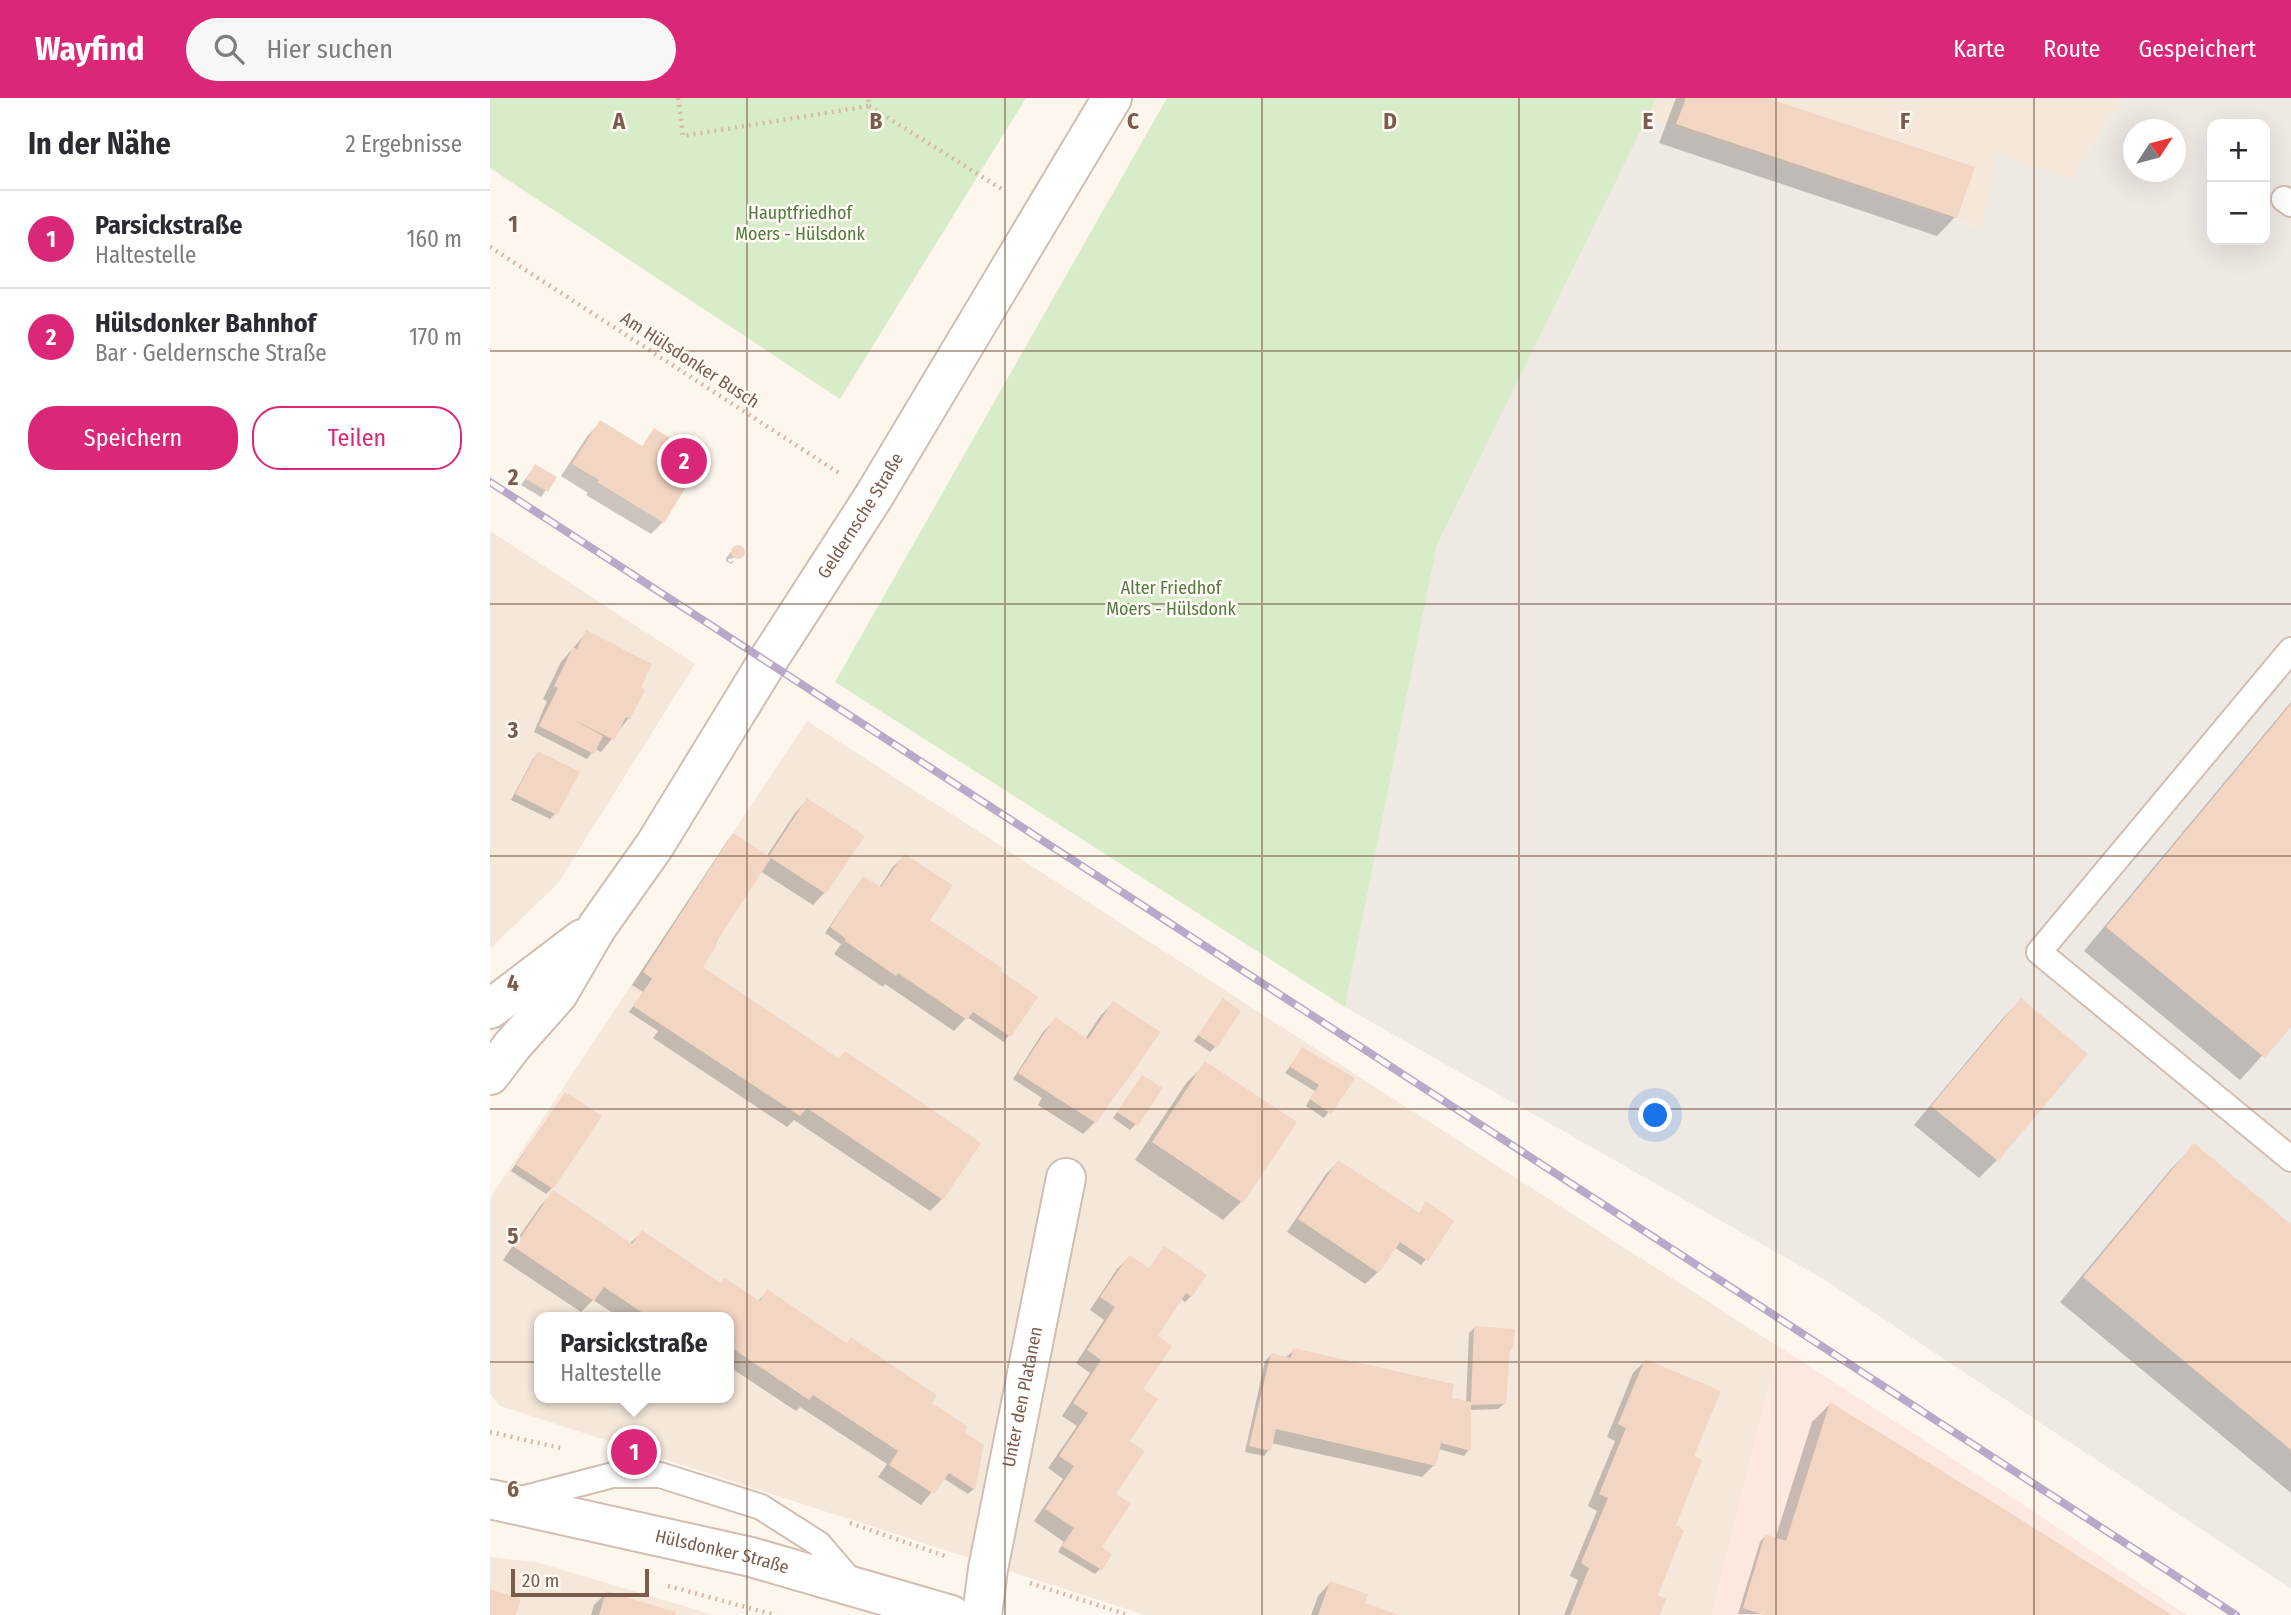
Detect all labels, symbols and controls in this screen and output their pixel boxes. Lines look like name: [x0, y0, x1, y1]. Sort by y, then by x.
search box: [186, 18, 676, 81]
text: Wayfind: [35, 29, 144, 69]
icon: search: [210, 30, 248, 68]
text: Hier suchen: [266, 34, 393, 65]
text: Karte: [1953, 35, 2005, 63]
text: Route: [2043, 35, 2100, 63]
text: Gespeichert: [2138, 35, 2256, 63]
text: A: [612, 107, 626, 135]
text: B: [870, 107, 883, 135]
text: C: [1127, 107, 1139, 135]
text: D: [1383, 107, 1397, 135]
text: E: [1643, 107, 1654, 135]
text: F: [1900, 107, 1910, 135]
north arrow: [2123, 119, 2186, 182]
map controls: [2207, 119, 2270, 245]
button: +: [2207, 119, 2270, 182]
text: In der Nähe: [28, 126, 171, 162]
text: 2 Ergebnisse: [345, 130, 462, 158]
button: −: [2207, 182, 2270, 245]
park label: Hauptfriedhof Moers - Hülsdonk: [735, 202, 865, 245]
text: Parsickstraße: [95, 210, 242, 241]
text: 1: [508, 210, 518, 238]
text: 1: [46, 225, 56, 253]
text: 160 m: [407, 225, 462, 253]
text: Haltestelle: [95, 241, 196, 269]
street label: Am Hülsdonker Busch: [617, 307, 763, 413]
text: Hülsdonker Bahnhof: [95, 308, 316, 339]
text: 2: [46, 323, 56, 351]
text: 170 m: [409, 323, 462, 351]
text: Bar · Geldernsche Straße: [95, 339, 327, 367]
button: Speichern: [28, 406, 238, 470]
button: Teilen: [252, 406, 462, 470]
pin: 2: [661, 435, 707, 487]
street label: Geldernsche Straße: [813, 449, 908, 583]
text: 2: [507, 463, 519, 491]
park label: Alter Friedhof Moers - Hülsdonk: [1106, 577, 1236, 620]
text: 3: [507, 716, 519, 744]
text: 4: [507, 969, 519, 997]
your location: [1638, 1098, 1672, 1132]
text: 5: [507, 1222, 519, 1250]
popup: [534, 1312, 734, 1403]
street label: Unter den Platanen: [998, 1325, 1047, 1469]
text: Parsickstraße: [560, 1328, 708, 1359]
text: Haltestelle: [560, 1359, 662, 1387]
pin: 1: [611, 1426, 657, 1478]
text: 6: [507, 1475, 519, 1503]
street label: Hülsdonker Straße: [653, 1525, 792, 1578]
scale bar: [511, 1566, 649, 1598]
text: 20 m: [522, 1569, 559, 1592]

